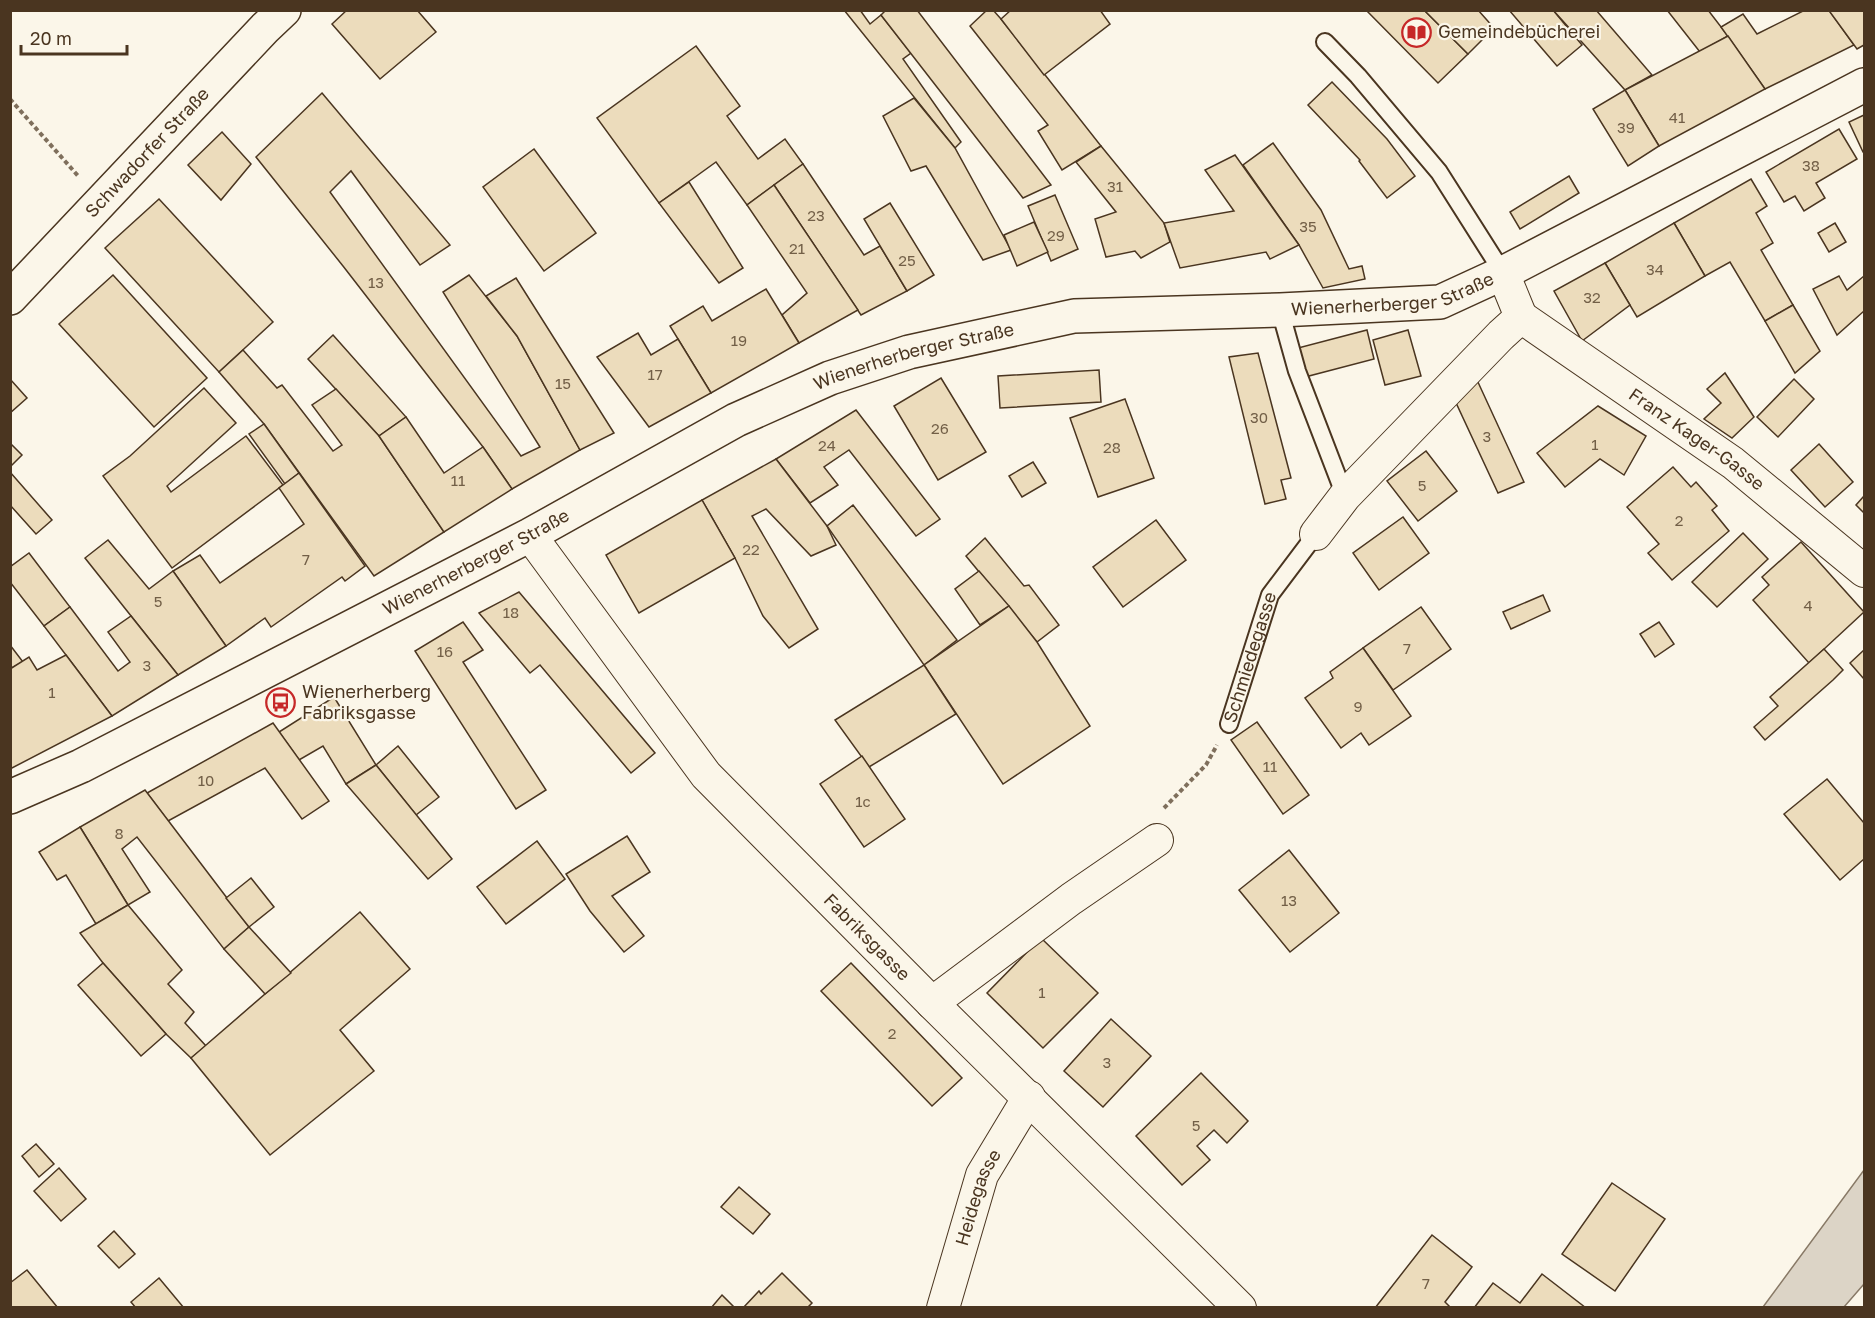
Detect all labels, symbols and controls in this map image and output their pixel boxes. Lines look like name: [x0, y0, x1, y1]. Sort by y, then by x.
library icon: Gemeindebücherei: [1401, 16, 1433, 48]
scale bar: [21, 18, 128, 56]
place label: Gemeindebücherei: [1438, 20, 1600, 42]
text: 20 m: [30, 27, 72, 49]
street label: Schwadorfer Straße: [80, 82, 213, 221]
house number: 41: [1669, 108, 1685, 126]
house number: 39: [1617, 118, 1635, 136]
house number: 38: [1802, 156, 1820, 174]
house number: 31: [1107, 177, 1123, 195]
house number: 23: [807, 206, 825, 224]
house number: 35: [1299, 217, 1317, 235]
house number: 29: [1047, 226, 1065, 244]
house number: 21: [789, 239, 805, 257]
house number: 25: [898, 251, 916, 269]
house number: 34: [1646, 260, 1664, 278]
street label: Wienerherberger Straße: [1290, 267, 1497, 319]
house number: 13: [368, 273, 384, 291]
house number: 32: [1583, 288, 1601, 306]
street label: Wienerherberger Straße: [810, 317, 1016, 394]
house number: 19: [731, 331, 747, 349]
house number: 17: [647, 365, 663, 383]
house number: 15: [555, 374, 571, 392]
street label: Franz Kager-Gasse: [1625, 383, 1770, 495]
house number: 30: [1250, 408, 1268, 426]
house number: 26: [931, 419, 949, 437]
house number: 3: [1483, 427, 1491, 445]
house number: 1: [1591, 435, 1599, 453]
house number: 24: [818, 436, 836, 454]
house number: 28: [1103, 438, 1121, 456]
house number: 11: [451, 471, 465, 489]
house number: 5: [1418, 476, 1426, 494]
street label: Wienerherberger Straße: [379, 503, 573, 619]
house number: 2: [1675, 511, 1683, 529]
house number: 22: [742, 540, 760, 558]
house number: 7: [302, 550, 310, 568]
street label: Schmiedegasse: [1218, 589, 1280, 725]
house number: 5: [154, 592, 162, 610]
house number: 4: [1803, 596, 1813, 614]
house number: 18: [503, 603, 519, 621]
house number: 7: [1403, 639, 1411, 657]
house number: 16: [437, 642, 453, 660]
house number: 3: [143, 656, 151, 674]
place label: Wienerherberg Fabriksgasse: [302, 680, 431, 723]
house number: 1: [48, 683, 56, 701]
bus stop icon: Wienerherberg Fabriksgasse: [265, 686, 297, 718]
house number: 9: [1353, 697, 1363, 715]
house number: 11: [1263, 757, 1277, 775]
house number: 10: [198, 771, 214, 789]
house number: 1c: [855, 792, 871, 810]
house number: 8: [114, 824, 124, 842]
street label: Fabriksgasse: [820, 888, 915, 985]
house number: 13: [1281, 891, 1297, 909]
house number: 1: [1038, 983, 1046, 1001]
house number: 2: [888, 1024, 896, 1042]
house number: 3: [1103, 1053, 1111, 1071]
house number: 5: [1192, 1116, 1200, 1134]
street label: Heidegasse: [950, 1145, 1005, 1248]
house number: 7: [1422, 1274, 1430, 1292]

